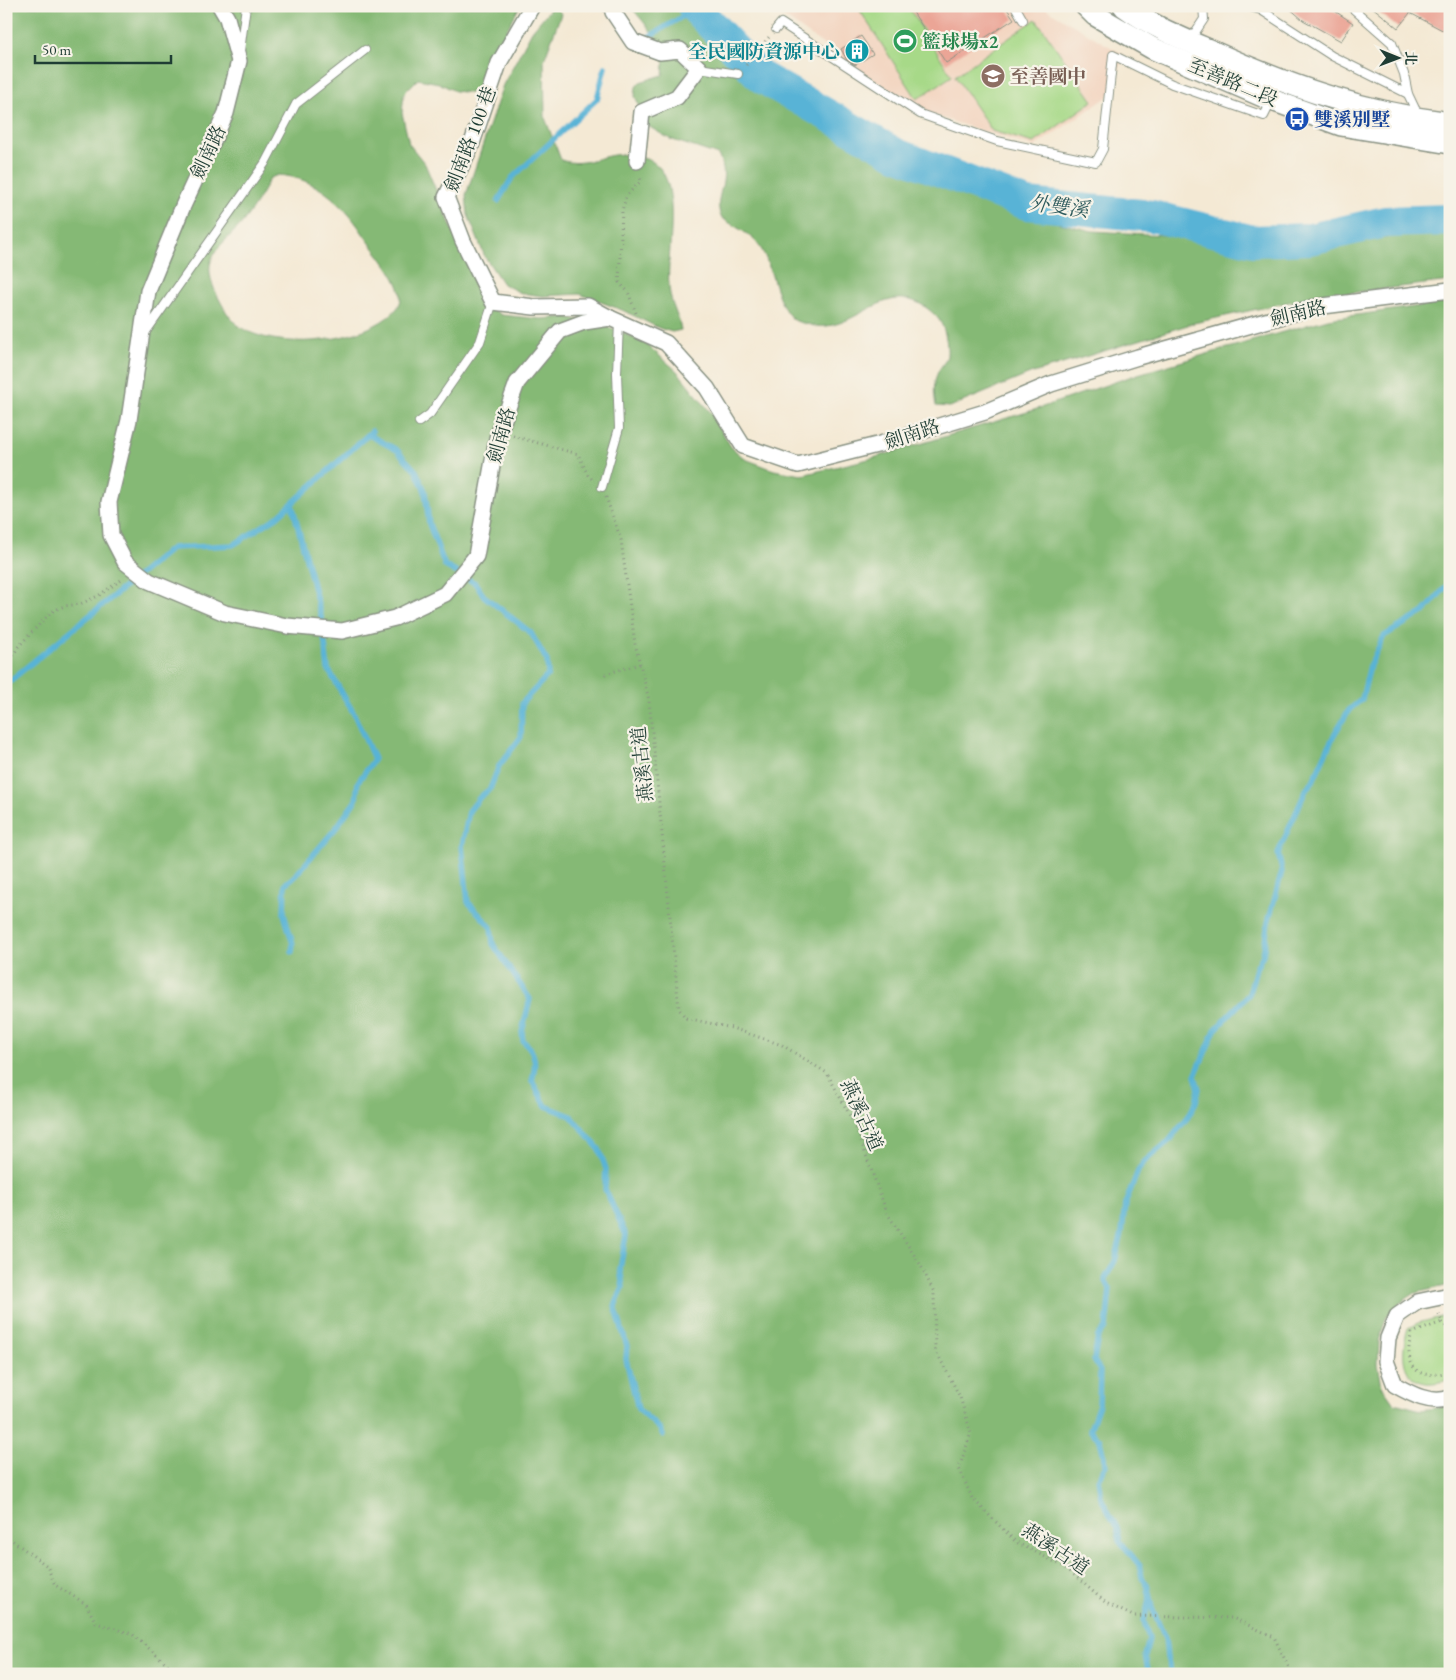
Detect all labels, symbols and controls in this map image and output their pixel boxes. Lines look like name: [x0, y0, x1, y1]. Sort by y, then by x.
sports icon: 籃球場x2: [892, 28, 918, 54]
place label: 籃球場x2: [922, 29, 999, 54]
scale bar: [35, 32, 171, 64]
north arrow: [1374, 32, 1424, 82]
building icon: 全民國防資源中心: [844, 38, 870, 64]
place label: 全民國防資源中心: [688, 39, 840, 64]
text: 50 m: [42, 40, 71, 59]
text: 北: [1402, 51, 1420, 65]
street label: 至善路二段: [1184, 52, 1282, 112]
school or university icon: 至善國中: [980, 63, 1006, 89]
place label: 至善國中: [1010, 64, 1086, 89]
street label: 劍南路 100 巷: [438, 83, 502, 195]
bus stop icon: 雙溪別墅: [1284, 106, 1310, 132]
place label: 雙溪別墅: [1314, 107, 1390, 132]
street label: 劍南路: [185, 121, 231, 183]
water label: 外雙溪: [1028, 189, 1092, 223]
street label: 劍南路: [1267, 294, 1329, 332]
street label: 劍南路: [481, 404, 521, 466]
street label: 劍南路: [881, 413, 943, 455]
street label: 燕溪古道: [626, 725, 658, 803]
street label: 燕溪古道: [835, 1075, 889, 1155]
street label: 燕溪古道: [1018, 1517, 1094, 1581]

